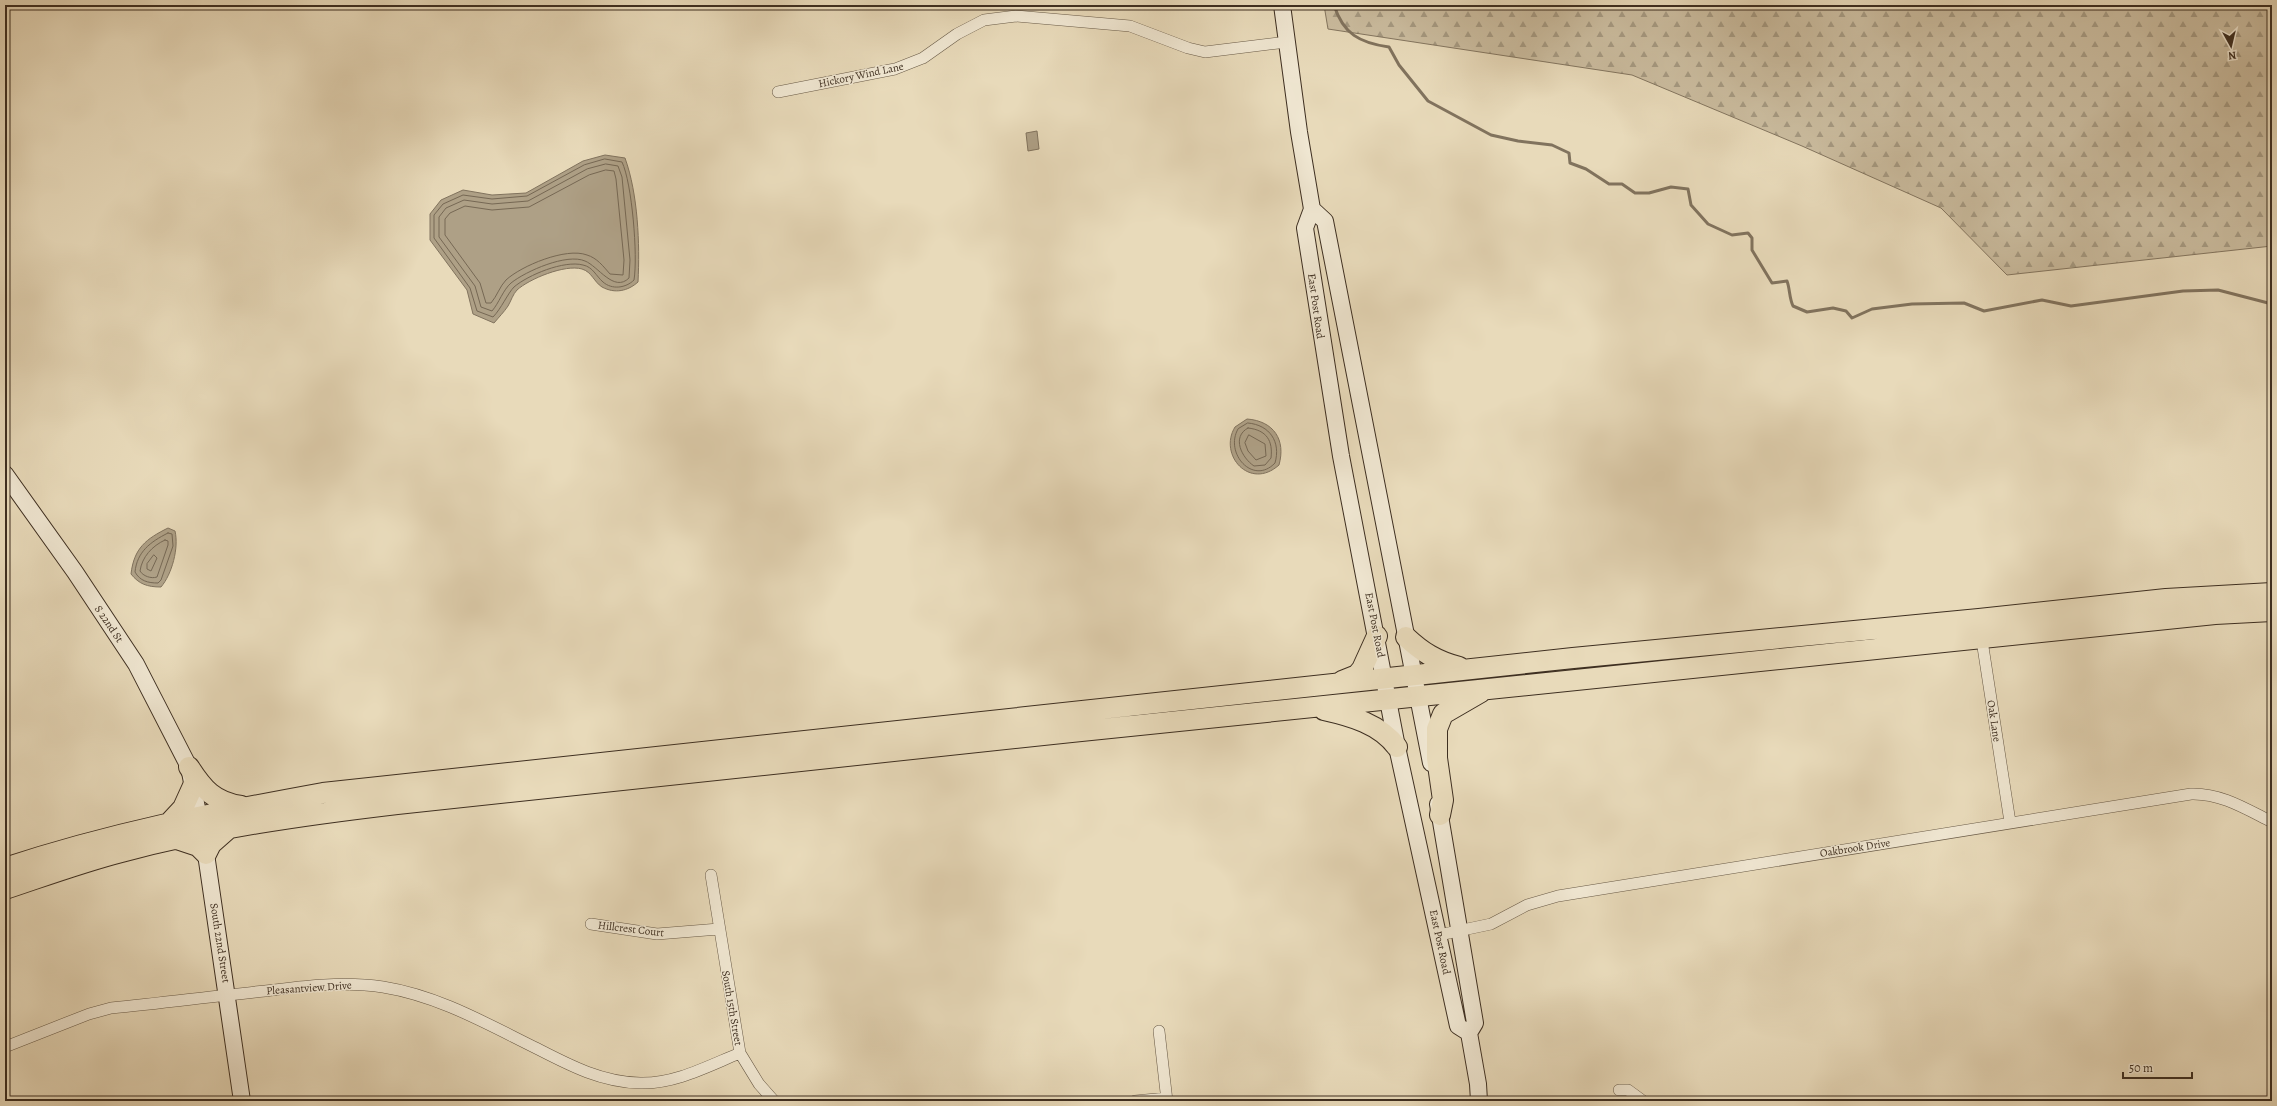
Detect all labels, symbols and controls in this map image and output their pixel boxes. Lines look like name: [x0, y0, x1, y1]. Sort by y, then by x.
north arrow: [2211, 26, 2251, 66]
text: N: [2227, 47, 2237, 63]
street label: Hickory Wind Lane: [817, 59, 905, 91]
street label: East Post Road: [1304, 272, 1328, 340]
street label: East Post Road: [1361, 591, 1389, 659]
street label: S 22nd St: [91, 602, 127, 646]
street label: Oak Lane: [1983, 699, 2005, 743]
street label: Oakbrook Drive: [1819, 835, 1891, 861]
street label: South 22nd Street: [206, 902, 234, 984]
street label: East Post Road: [1426, 908, 1454, 976]
street label: Hillcrest Court: [597, 918, 665, 941]
street label: South 15th Street: [718, 969, 746, 1047]
street label: Pleasantview Drive: [266, 978, 352, 998]
scale bar: [2123, 1054, 2192, 1080]
text: 50 m: [2129, 1060, 2153, 1076]

